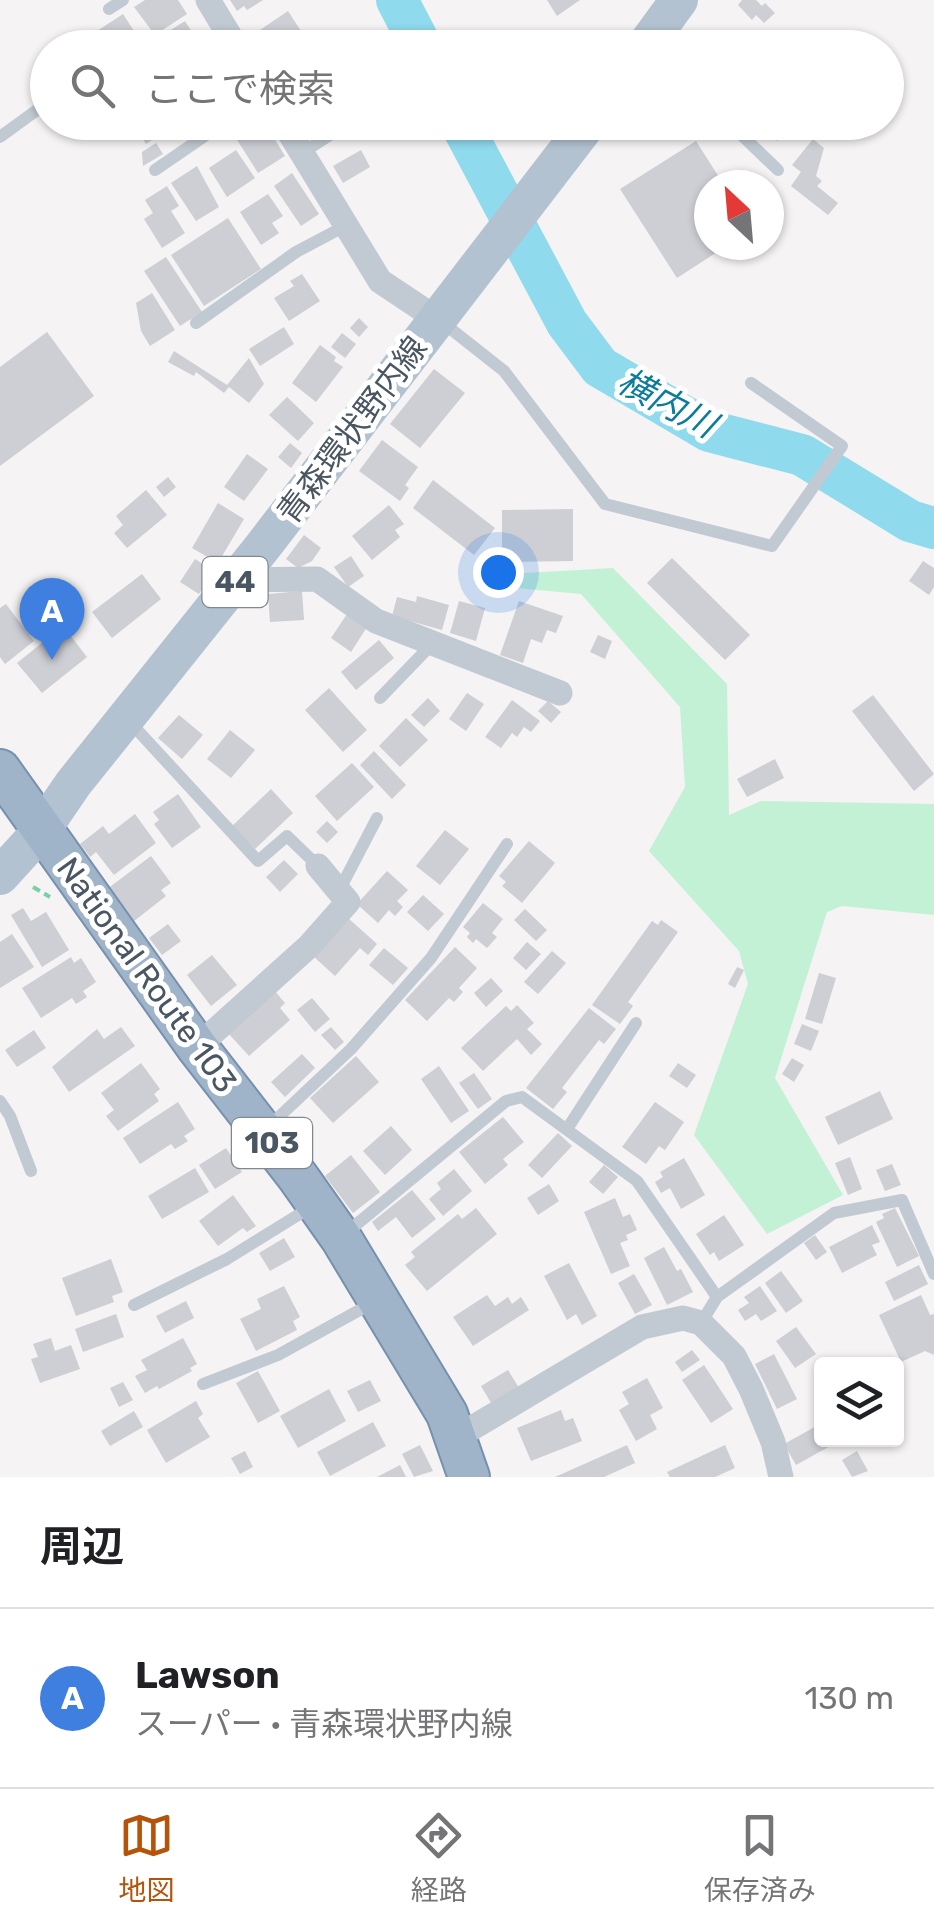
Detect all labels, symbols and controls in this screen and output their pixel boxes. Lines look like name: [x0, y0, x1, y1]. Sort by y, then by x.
search box: [30, 30, 904, 140]
icon: search: [65, 58, 120, 113]
text: ここで検索: [145, 66, 335, 112]
north arrow: [694, 170, 784, 260]
street label: 青森環状野内線: [269, 329, 435, 531]
water label: 横内川: [611, 360, 727, 448]
your location: [473, 547, 524, 598]
road number: 44: [202, 557, 268, 607]
pin: A: [20, 578, 84, 660]
street label: National Route 103: [49, 850, 245, 1100]
road number: 103: [232, 1118, 312, 1168]
map controls: [814, 1357, 904, 1447]
button: layers: [814, 1357, 904, 1447]
text: 周辺: [40, 1522, 124, 1572]
text: Lawson: [135, 1652, 280, 1698]
text: A: [61, 1679, 84, 1717]
text: 130 m: [804, 1679, 894, 1717]
text: スーパー · 青森環状野内線: [135, 1705, 513, 1743]
tab: 地図: [118, 1808, 174, 1908]
tab: 経路: [411, 1808, 467, 1908]
tab: 保存済み: [704, 1808, 816, 1908]

